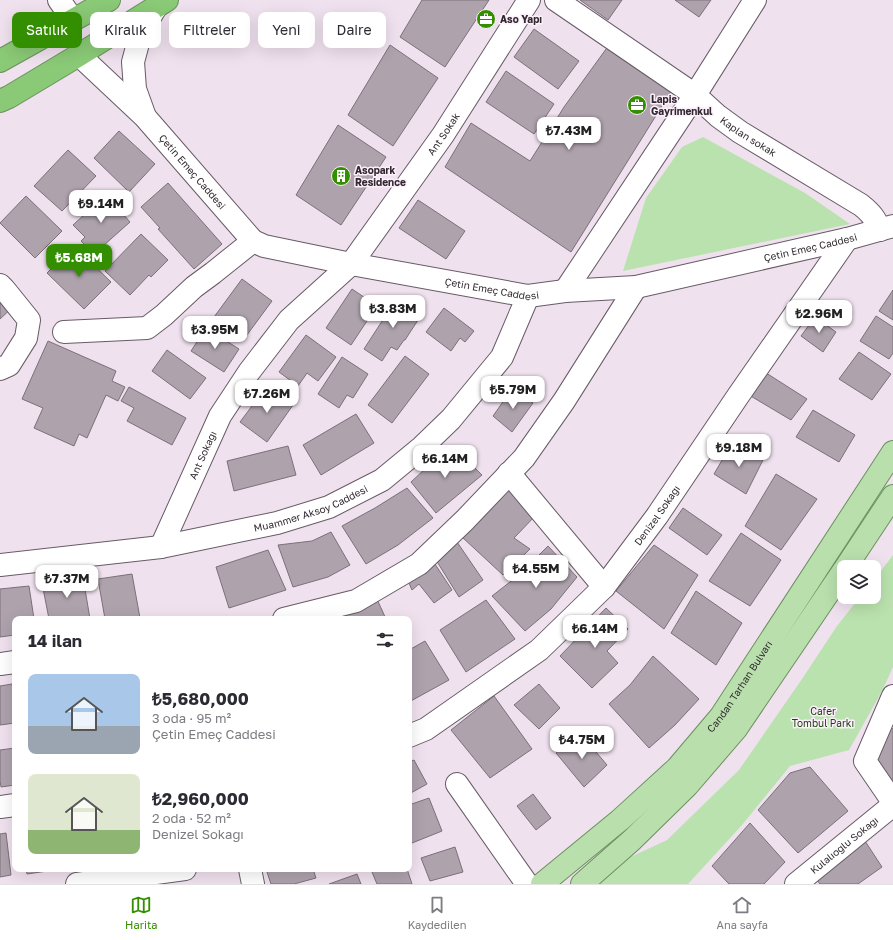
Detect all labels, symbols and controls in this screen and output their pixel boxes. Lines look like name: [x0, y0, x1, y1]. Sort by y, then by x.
office icon: Aso Yapı: [475, 8, 497, 30]
chip: Satılık: [12, 12, 82, 48]
chip: Kiralık: [90, 12, 161, 48]
chip: Filtreler: [169, 12, 250, 48]
chip: Yeni: [258, 12, 315, 48]
chip: Daire: [323, 12, 386, 48]
place label: Aso Yapı: [500, 13, 542, 25]
place label: Lapis Gayrimenkul: [651, 93, 713, 117]
office icon: Lapis Gayrimenkul: [626, 94, 648, 116]
street label: Ant Sokak: [425, 110, 462, 157]
street label: Kaplan sokak: [718, 114, 779, 159]
pin: ₺7.43M: [536, 117, 602, 151]
text: ₺7.43M: [546, 122, 592, 138]
street label: Çetin Emeç Caddesi: [157, 132, 228, 212]
place label: Asopark Residence: [355, 164, 406, 188]
building icon: Asopark Residence: [330, 165, 352, 187]
pin: ₺9.14M: [68, 190, 134, 224]
text: ₺9.14M: [78, 195, 124, 211]
street label: Çetin Emeç Caddesi: [763, 231, 858, 264]
pin: ₺5.68M: [46, 244, 112, 278]
text: ₺5.68M: [55, 249, 103, 265]
street label: Çetin Emeç Caddesi: [444, 275, 540, 302]
pin: ₺3.83M: [360, 295, 426, 329]
text: ₺3.83M: [369, 300, 417, 316]
pin: ₺2.96M: [786, 300, 852, 334]
text: ₺2.96M: [795, 305, 843, 321]
pin: ₺3.95M: [182, 316, 248, 350]
text: ₺3.95M: [191, 321, 239, 337]
pin: ₺5.79M: [480, 376, 546, 410]
pin: ₺7.26M: [234, 380, 300, 414]
text: ₺5.79M: [490, 381, 536, 397]
text: ₺7.26M: [244, 385, 290, 401]
street label: Ant Sokağı: [186, 429, 219, 481]
pin: ₺9.18M: [706, 434, 772, 468]
text: ₺9.18M: [716, 439, 762, 455]
pin: ₺6.14M: [412, 445, 478, 479]
text: ₺6.14M: [422, 450, 468, 466]
street label: Muammer Aksoy Caddesi: [253, 482, 369, 534]
street label: Denizel Sokağı: [631, 483, 682, 547]
pin: ₺4.55M: [503, 555, 569, 589]
text: ₺4.55M: [512, 560, 560, 576]
map controls: [837, 560, 881, 604]
button: layers: [837, 560, 881, 604]
pin: ₺7.37M: [34, 565, 100, 599]
text: ₺7.37M: [44, 570, 90, 586]
pin: ₺6.14M: [562, 615, 628, 649]
text: ₺6.14M: [572, 620, 618, 636]
icon: filters: [374, 629, 396, 651]
text: 14 ilan: [28, 630, 82, 651]
street label: Candan Tarhan Bulvarı: [704, 638, 774, 734]
text: ₺5,680,000: [152, 688, 249, 709]
icon: home: [60, 690, 108, 738]
park label: Cafer Tombul Parkı: [792, 705, 854, 729]
text: 3 oda · 95 m²: [152, 710, 231, 726]
text: Çetin Emeç Caddesi: [152, 726, 276, 742]
pin: ₺4.75M: [549, 726, 615, 760]
text: ₺4.75M: [559, 731, 605, 747]
text: ₺2,960,000: [152, 788, 249, 809]
icon: home: [60, 790, 108, 838]
text: 2 oda · 52 m²: [152, 810, 231, 826]
street label: Kulalıoğlu Sokağı: [808, 814, 880, 876]
text: Denizel Sokağı: [152, 826, 244, 842]
tab: Harita: [125, 894, 158, 931]
tab: Kaydedilen: [408, 894, 466, 931]
tab: Ana sayfa: [717, 894, 768, 931]

